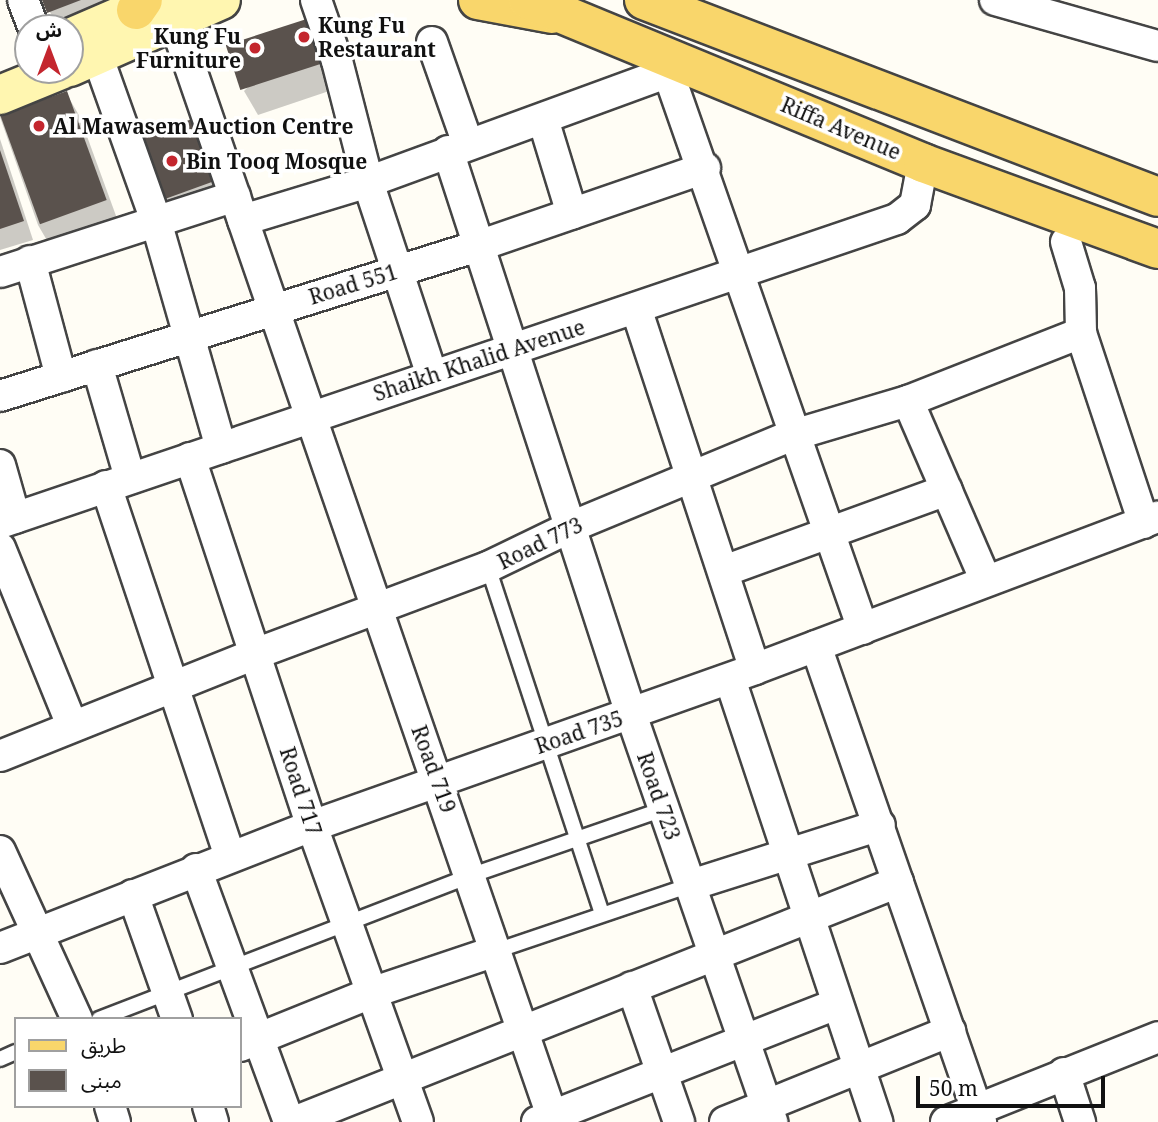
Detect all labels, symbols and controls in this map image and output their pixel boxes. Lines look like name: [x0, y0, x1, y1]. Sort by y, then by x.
place label: Kung Fu Restaurant: [318, 12, 436, 62]
north arrow: [14, 14, 84, 84]
text: ش: [36, 17, 62, 43]
place label: Kung Fu Furniture: [136, 23, 241, 73]
marker: Kung Fu Restaurant: [296, 29, 312, 45]
marker: Kung Fu Furniture: [247, 40, 263, 56]
street label: Riffa Avenue: [777, 91, 905, 165]
place label: Al Mawasem Auction Centre: [53, 113, 353, 139]
marker: Al Mawasem Auction Centre: [31, 118, 47, 134]
place label: Bin Tooq Mosque: [186, 148, 367, 174]
marker: Bin Tooq Mosque: [164, 153, 180, 169]
street label: Road 551: [306, 259, 400, 309]
street label: Shaikh Khalid Avenue: [370, 314, 588, 406]
street label: Road 773: [493, 512, 587, 574]
street label: Road 735: [532, 705, 626, 759]
street label: Road 719: [407, 722, 461, 816]
street label: Road 717: [275, 744, 327, 838]
street label: Road 723: [632, 749, 686, 843]
legend: [14, 1017, 242, 1108]
text: طريق: [81, 1031, 126, 1059]
scale bar: [920, 1062, 1109, 1106]
text: مبنى: [81, 1066, 122, 1094]
text: 50 m: [929, 1074, 978, 1102]

